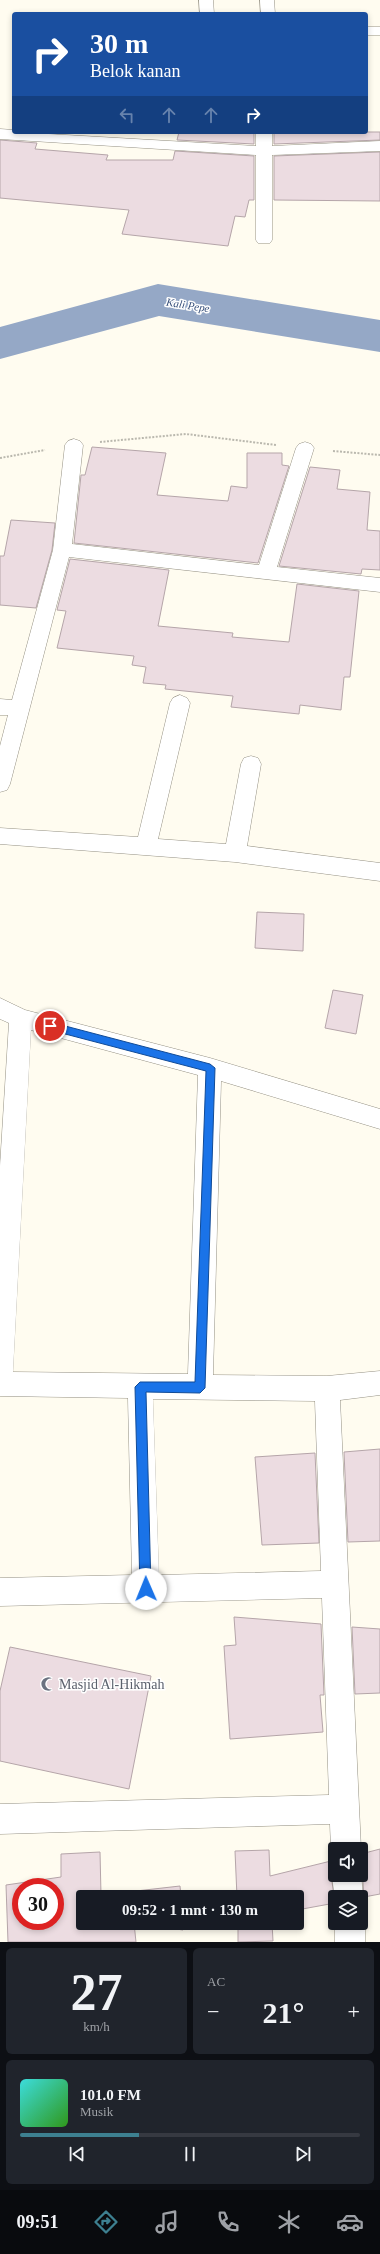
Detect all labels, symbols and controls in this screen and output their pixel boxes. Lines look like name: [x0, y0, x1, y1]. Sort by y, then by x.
icon: right: [24, 28, 76, 80]
text: 30 m: [90, 28, 148, 59]
text: Belok kanan: [90, 61, 180, 81]
icon: left: [116, 104, 138, 126]
icon: ahead: [158, 104, 180, 126]
icon: ahead: [200, 104, 222, 126]
icon: right: [242, 104, 264, 126]
water label: Kali Pepe: [164, 296, 211, 314]
pin: [33, 1009, 67, 1043]
icon: arrive: [39, 1015, 61, 1037]
position arrow: [125, 1568, 167, 1610]
mosque icon: Masjid Al-Hikmah: [40, 1676, 56, 1692]
place label: Masjid Al-Hikmah: [59, 1677, 164, 1692]
map controls: [328, 1842, 368, 1930]
button: sound: [328, 1842, 368, 1882]
speed limit sign: 30: [12, 1878, 64, 1930]
button: layers: [328, 1890, 368, 1930]
text: 09:52 · 1 mnt · 130 m: [122, 1902, 258, 1918]
text: 27: [71, 1964, 123, 2021]
text: AC: [207, 1974, 225, 1989]
text: 21°: [263, 1996, 305, 2029]
text: −: [207, 1999, 219, 2024]
text: +: [348, 1999, 360, 2024]
text: km/h: [83, 2019, 110, 2034]
text: 101.0 FM: [80, 2087, 141, 2103]
text: Musik: [80, 2104, 113, 2119]
icon: previous: [66, 2143, 88, 2165]
icon: pause: [179, 2143, 201, 2165]
icon: next: [292, 2143, 314, 2165]
icon: directions: [92, 2208, 120, 2236]
icon: music: [153, 2208, 181, 2236]
icon: phone: [214, 2208, 242, 2236]
icon: climate: [275, 2208, 303, 2236]
icon: car: [336, 2208, 364, 2236]
text: 09:51: [17, 2212, 59, 2232]

